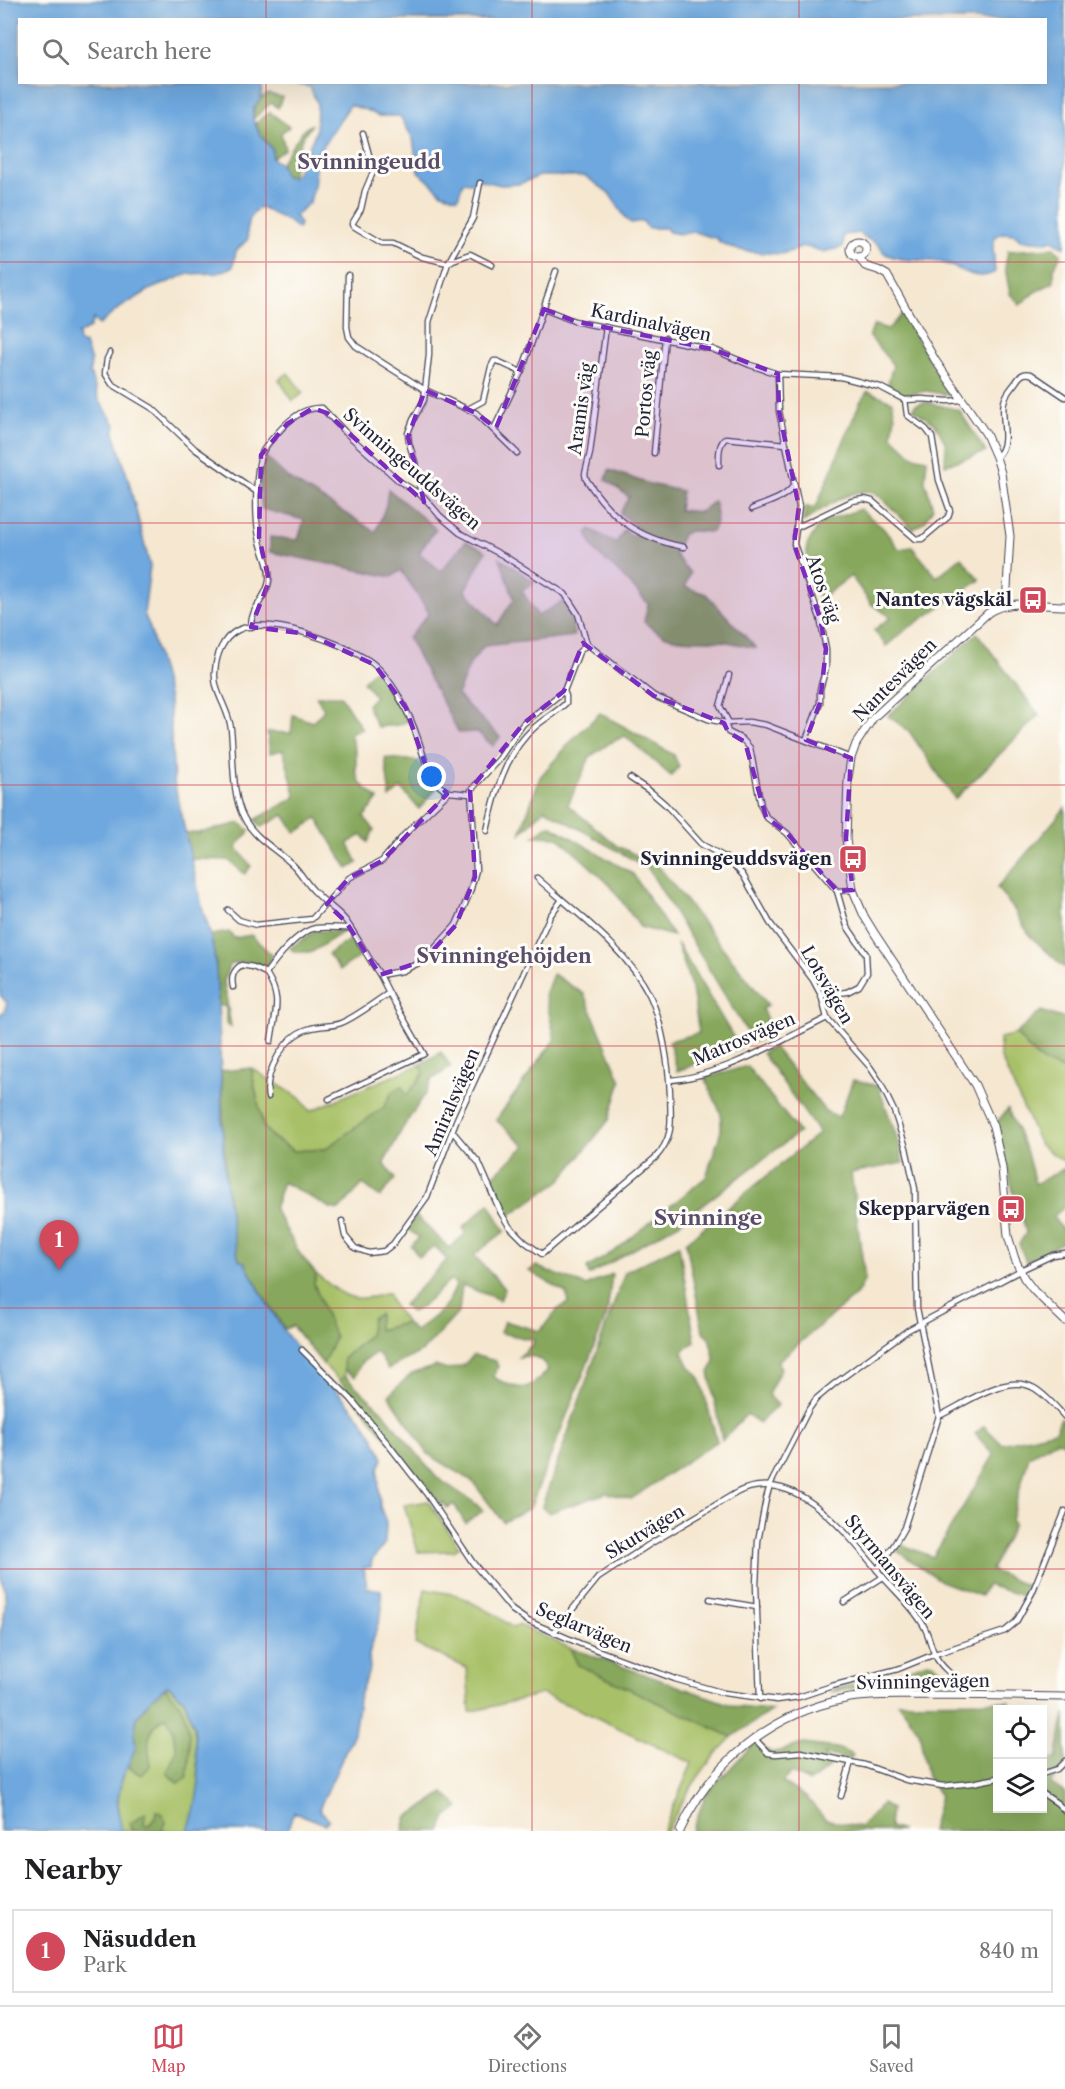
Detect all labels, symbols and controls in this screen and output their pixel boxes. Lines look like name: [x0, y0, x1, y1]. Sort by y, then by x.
search box: [18, 18, 1047, 84]
icon: search: [39, 35, 72, 68]
text: Search here: [87, 38, 212, 65]
district label: Svinningeudd: [297, 150, 441, 174]
street label: Kardinalvägen: [589, 299, 713, 347]
street label: Portos väg: [631, 349, 661, 439]
street label: Aramis väg: [564, 361, 598, 458]
street label: Svinningeuddsvägen: [339, 403, 485, 535]
street label: Atos väg: [801, 551, 845, 627]
bus stop icon: Nantes vägskäl: [1017, 584, 1049, 616]
place label: Nantes vägskäl: [876, 589, 1012, 611]
street label: Nantesvägen: [849, 634, 941, 726]
your location: [417, 762, 446, 791]
bus stop icon: Svinningeuddsvägen: [837, 843, 869, 875]
place label: Svinningeuddsvägen: [640, 848, 833, 870]
street label: Lotsvägen: [796, 942, 858, 1028]
district label: Svinningehöjden: [416, 944, 592, 968]
street label: Matrosvägen: [689, 1007, 799, 1071]
street label: Amiralsvägen: [419, 1045, 485, 1160]
bus stop icon: Skepparvägen: [995, 1193, 1027, 1225]
place label: Skepparvägen: [859, 1198, 991, 1220]
district label: Svinninge: [654, 1205, 762, 1230]
pin: 1: [40, 1220, 78, 1270]
street label: Skutvägen: [602, 1500, 688, 1564]
street label: Styrmansvägen: [840, 1510, 940, 1624]
street label: Seglarvägen: [533, 1598, 635, 1658]
street label: Svinningevägen: [856, 1670, 990, 1694]
map controls: [993, 1705, 1047, 1813]
button: locate: [993, 1705, 1047, 1759]
button: layers: [993, 1759, 1047, 1813]
text: Nearby: [24, 1854, 122, 1886]
text: Näsudden: [83, 1926, 197, 1953]
text: 1: [41, 1939, 50, 1963]
text: 840 m: [979, 1939, 1039, 1963]
text: Park: [83, 1953, 126, 1977]
tab: Map: [151, 2020, 186, 2076]
tab: Directions: [488, 2020, 567, 2076]
tab: Saved: [869, 2020, 914, 2076]

